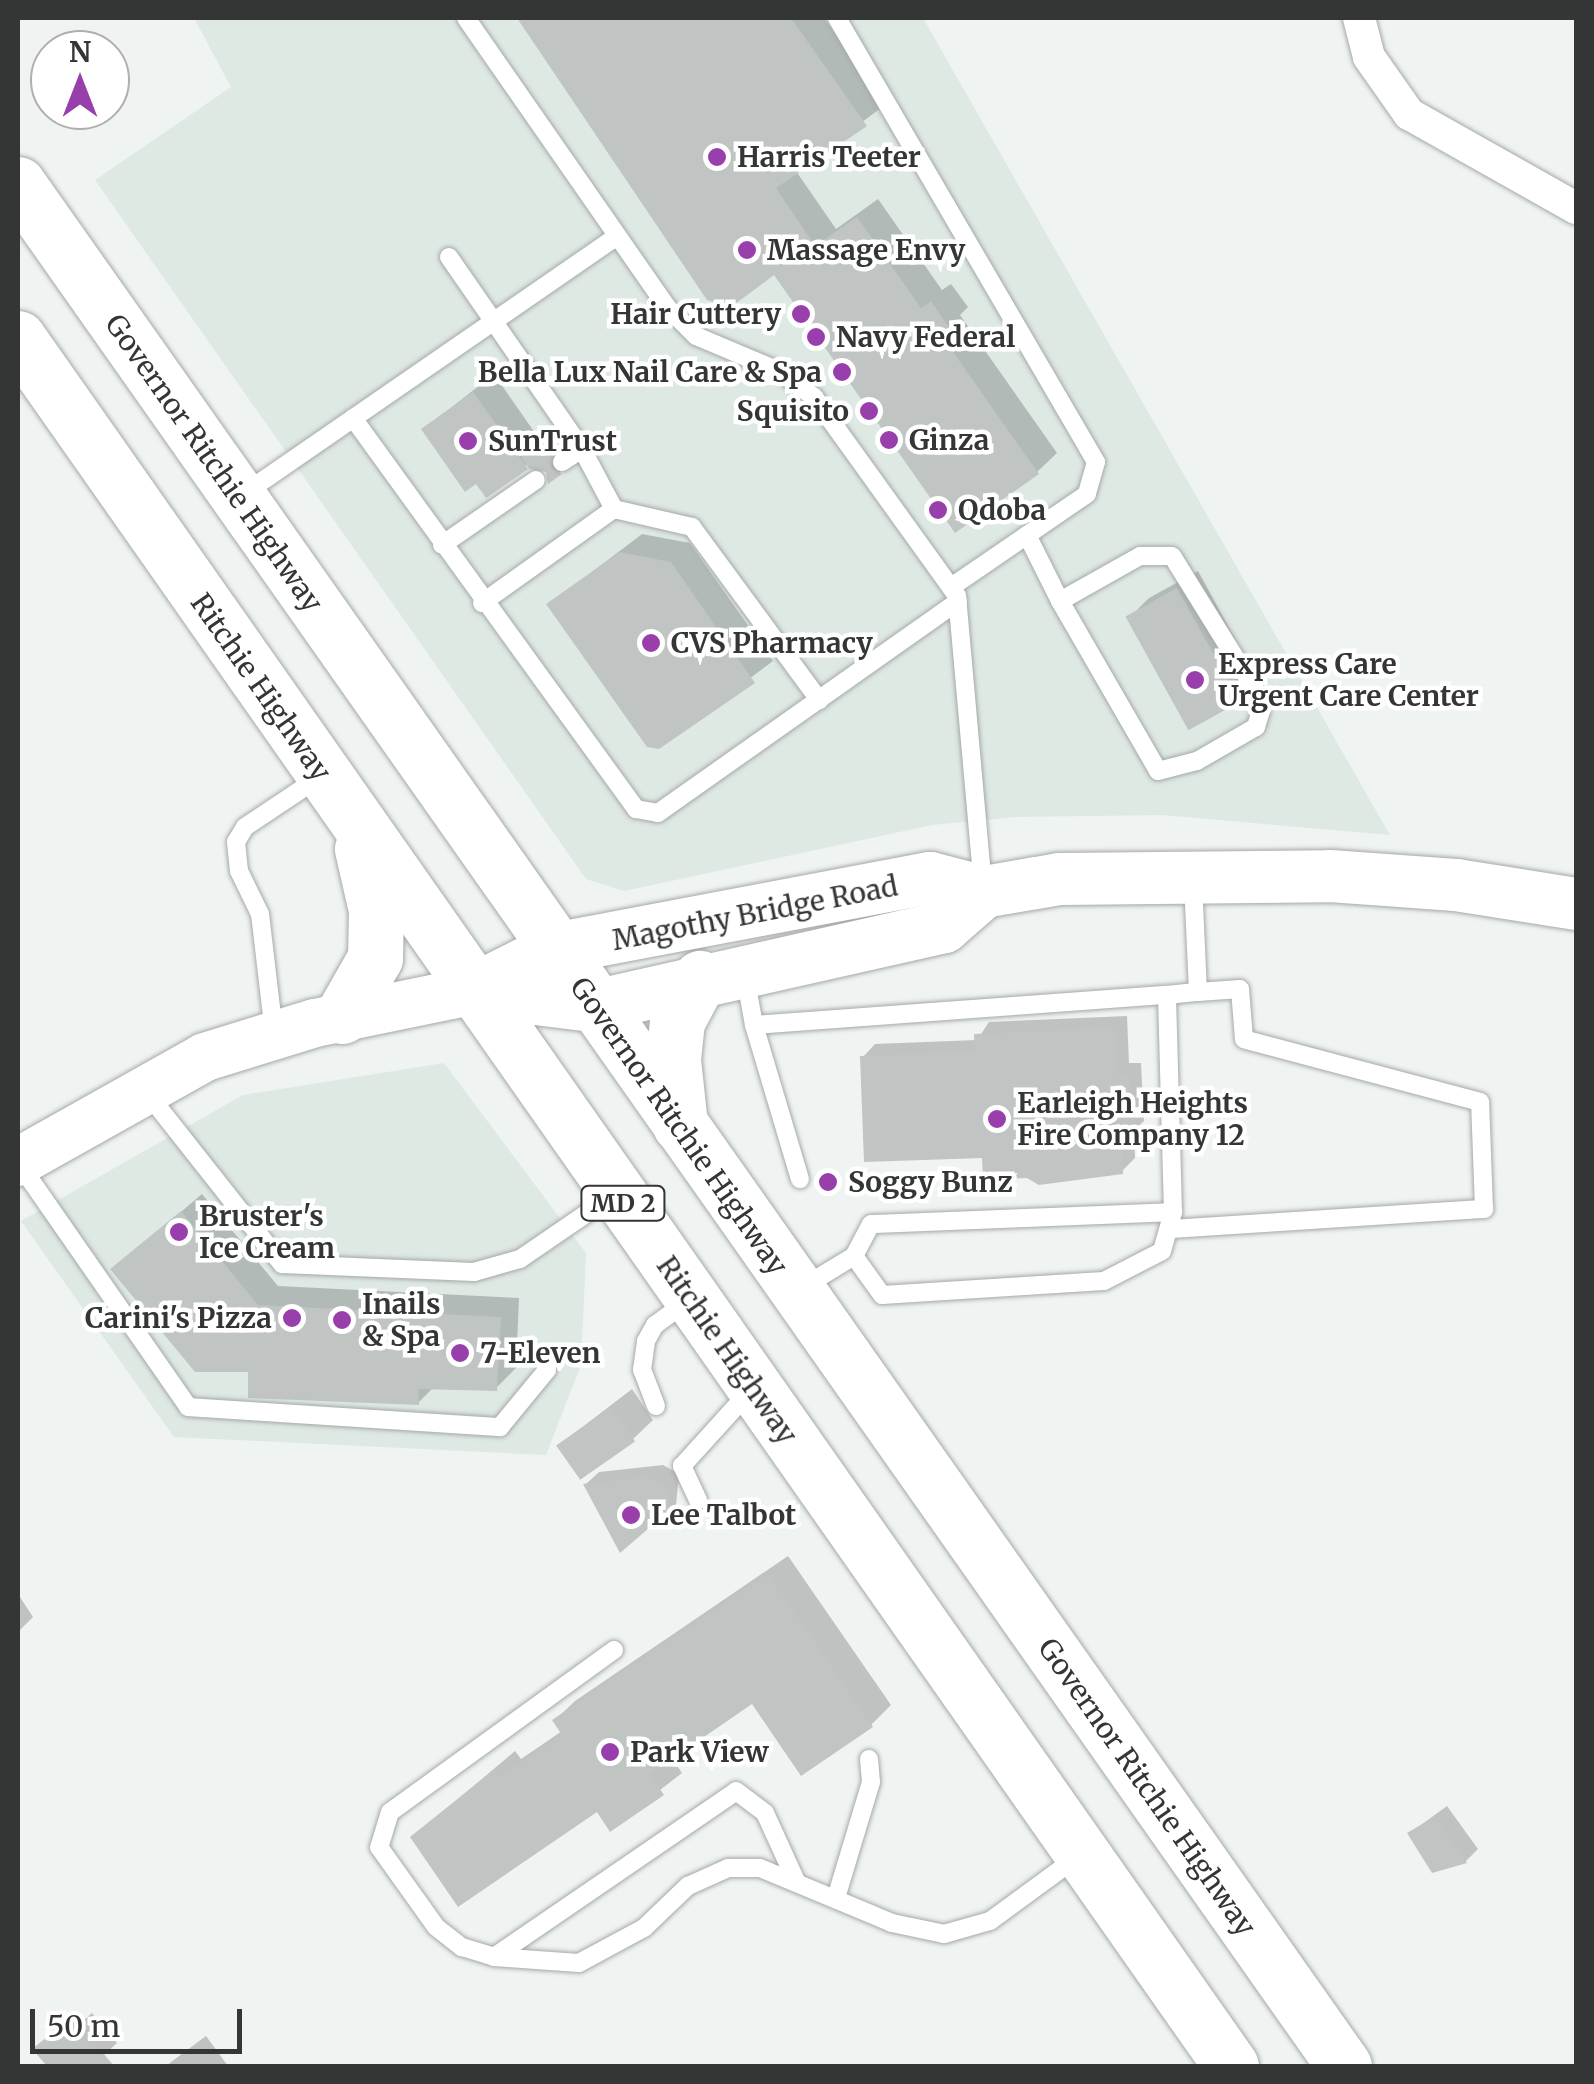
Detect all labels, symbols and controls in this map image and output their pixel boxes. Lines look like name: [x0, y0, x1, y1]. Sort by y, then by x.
north arrow: [30, 30, 130, 130]
text: N: [69, 34, 91, 70]
place label: Harris Teeter: [737, 140, 921, 174]
marker: Harris Teeter: [706, 146, 728, 168]
place label: Massage Envy: [767, 233, 965, 267]
marker: Massage Envy: [736, 239, 758, 261]
place label: Hair Cuttery: [610, 297, 781, 331]
marker: Hair Cuttery: [790, 303, 812, 325]
street label: Governor Ritchie Highway: [98, 308, 330, 618]
place label: Navy Federal: [836, 320, 1015, 354]
marker: Navy Federal: [805, 326, 827, 348]
place label: Bella Lux Nail Care & Spa: [478, 355, 822, 389]
marker: Bella Lux Nail Care & Spa: [831, 361, 853, 383]
place label: Squisito: [737, 394, 849, 428]
marker: Squisito: [858, 400, 880, 422]
place label: Ginza: [909, 423, 989, 457]
place label: SunTrust: [488, 424, 617, 458]
marker: Ginza: [878, 429, 900, 451]
marker: SunTrust: [457, 430, 479, 452]
place label: Qdoba: [958, 493, 1046, 527]
marker: Qdoba: [927, 499, 949, 521]
street label: Ritchie Highway: [184, 587, 338, 787]
place label: CVS Pharmacy: [671, 626, 873, 660]
marker: CVS Pharmacy: [640, 632, 662, 654]
place label: Express Care Urgent Care Center: [1218, 647, 1479, 713]
marker: Express Care Urgent Care Center: [1182, 667, 1208, 693]
street label: Magothy Bridge Road: [609, 869, 901, 957]
street label: Governor Ritchie Highway: [563, 971, 795, 1281]
place label: Earleigh Heights Fire Company 12: [1017, 1086, 1248, 1152]
marker: Earleigh Heights Fire Company 12: [986, 1108, 1008, 1130]
place label: Soggy Bunz: [848, 1165, 1013, 1199]
marker: Soggy Bunz: [817, 1171, 839, 1193]
road number: MD 2: [578, 1183, 668, 1223]
place label: Bruster's Ice Cream: [199, 1199, 335, 1265]
marker: Bruster's Ice Cream: [168, 1221, 190, 1243]
street label: Ritchie Highway: [650, 1250, 804, 1450]
place label: Inails & Spa: [362, 1287, 440, 1353]
place label: Carini's Pizza: [85, 1301, 272, 1335]
marker: Carini's Pizza: [281, 1307, 303, 1329]
marker: Inails & Spa: [331, 1309, 353, 1331]
place label: 7-Eleven: [480, 1336, 601, 1370]
marker: 7-Eleven: [449, 1342, 471, 1364]
place label: Lee Talbot: [651, 1498, 796, 1532]
marker: Lee Talbot: [620, 1504, 642, 1526]
street label: Governor Ritchie Highway: [1031, 1632, 1263, 1942]
place label: Park View: [630, 1735, 769, 1769]
marker: Park View: [599, 1741, 621, 1763]
scale bar: [35, 1989, 248, 2051]
text: 50 m: [47, 2007, 120, 2045]

